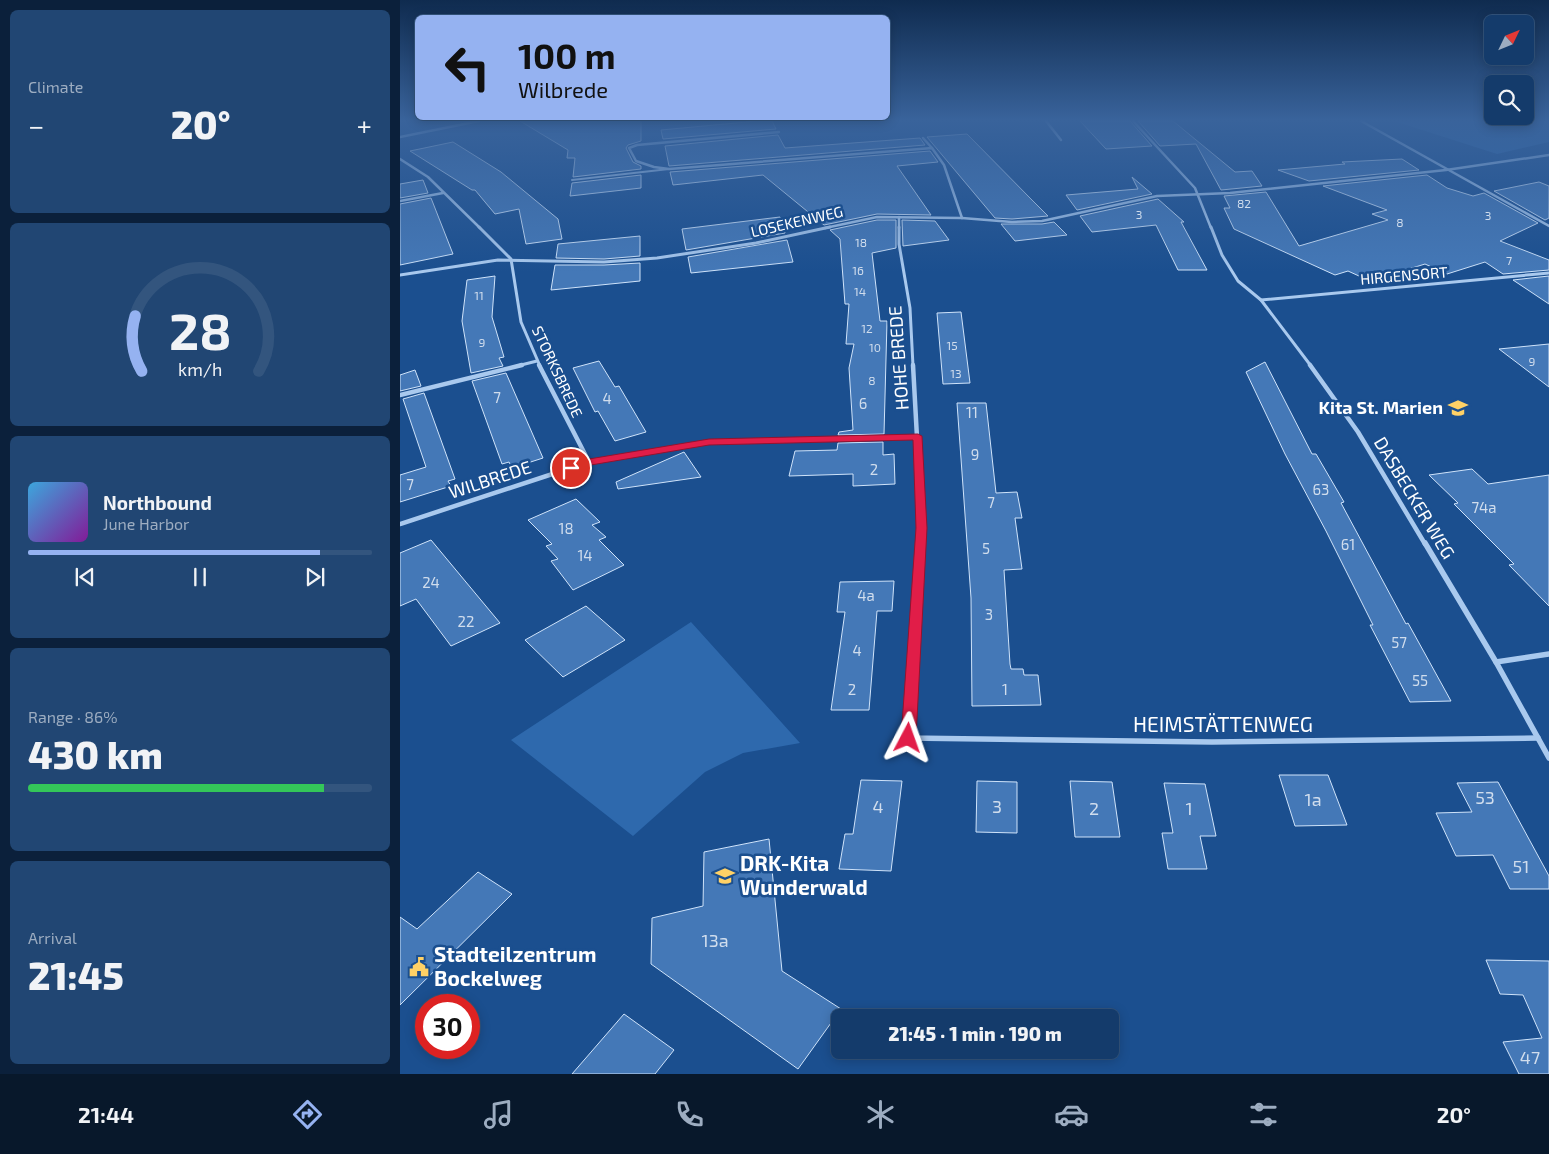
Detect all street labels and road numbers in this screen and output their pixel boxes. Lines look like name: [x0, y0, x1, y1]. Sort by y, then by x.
street label: LOSEKENWEG: [749, 202, 845, 240]
street label: HIRGENSORT: [1359, 262, 1449, 288]
street label: HOHE BREDE: [883, 305, 913, 411]
street label: STORKSBREDE: [529, 323, 587, 420]
street label: DASBECKER WEG: [1370, 433, 1460, 562]
street label: WILBREDE: [446, 455, 534, 503]
street label: HEIMSTÄTTENWEG: [1133, 711, 1313, 736]

